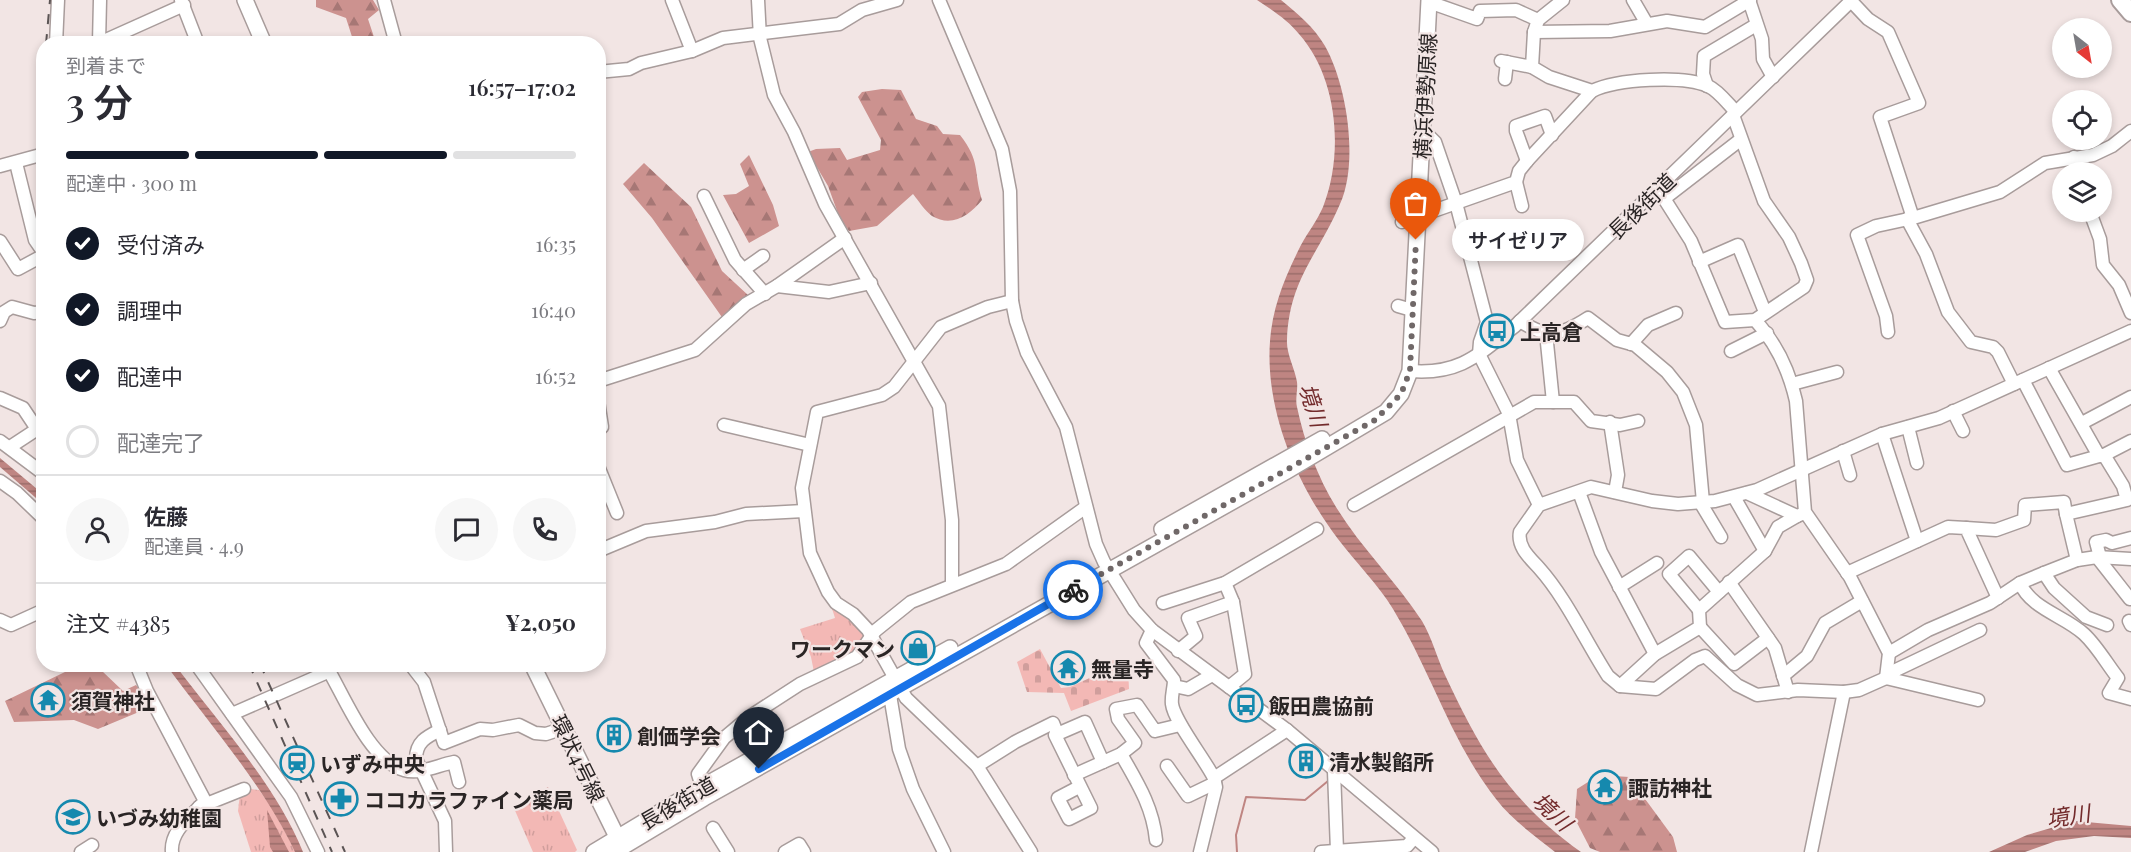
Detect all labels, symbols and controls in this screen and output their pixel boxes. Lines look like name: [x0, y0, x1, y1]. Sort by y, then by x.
north arrow: [2052, 18, 2112, 78]
map controls: [2052, 18, 2112, 222]
street label: 横浜伊勢原線: [1407, 32, 1441, 160]
text: 到着まで: [66, 51, 146, 78]
text: 16:57–17:02: [468, 72, 576, 102]
text: 3 分: [66, 75, 133, 127]
button: locate: [2052, 90, 2112, 150]
button: layers: [2052, 162, 2112, 222]
street label: 長後街道: [1601, 166, 1681, 244]
text: 配達中 · 300 m: [66, 169, 197, 196]
pin: [1390, 178, 1441, 240]
icon: bag: [1399, 187, 1432, 220]
callout: サイゼリア: [1452, 219, 1584, 261]
text: サイゼリア: [1468, 226, 1568, 253]
icon: check: [66, 227, 99, 260]
text: 受付済み: [117, 229, 205, 259]
text: 16:35: [536, 230, 576, 257]
icon: check: [66, 293, 99, 326]
text: 調理中: [117, 295, 183, 325]
text: 16:40: [531, 296, 576, 323]
bus stop icon: 上高倉: [1479, 313, 1515, 349]
place label: 上高倉: [1520, 317, 1583, 345]
icon: check: [66, 359, 99, 392]
text: 配達中: [117, 361, 183, 391]
text: 16:52: [535, 362, 576, 389]
water label: 境川: [1293, 379, 1336, 432]
text: 配達完了: [117, 427, 205, 457]
button: person: [66, 498, 129, 561]
button: chat: [435, 498, 498, 561]
button: phone: [513, 498, 576, 561]
text: 佐藤: [144, 501, 188, 531]
text: 配達員 · 4.9: [144, 532, 244, 559]
courier: [1043, 560, 1103, 620]
icon: bike: [1057, 574, 1090, 607]
text: ¥2,050: [505, 607, 576, 637]
text: 注文 #4385: [66, 608, 170, 638]
shop icon: ワークマン: [900, 630, 936, 666]
place label: ワークマン: [790, 634, 895, 662]
temple icon: 無量寺: [1050, 650, 1086, 686]
place label: 無量寺: [1091, 654, 1154, 682]
temple icon: 須賀神社: [30, 682, 66, 718]
place label: 須賀神社: [71, 686, 155, 714]
bus stop icon: 飯田農協前: [1228, 687, 1264, 723]
place label: 飯田農協前: [1268, 691, 1374, 719]
pin: [733, 707, 784, 769]
street label: 環状4号線: [546, 709, 612, 807]
icon: home: [742, 716, 775, 749]
building icon: 創価学会: [596, 717, 632, 753]
place label: 創価学会: [637, 721, 721, 749]
building icon: 清水製餡所: [1288, 743, 1324, 779]
station icon: いずみ中央: [279, 745, 315, 781]
place label: 清水製餡所: [1329, 747, 1434, 775]
place label: いずみ中央: [320, 749, 425, 777]
street label: 長後街道: [634, 769, 720, 835]
temple icon: 諏訪神社: [1587, 769, 1623, 805]
place label: 諏訪神社: [1628, 773, 1712, 801]
pharmacy icon: ココカラファイン薬局: [323, 781, 359, 817]
place label: ココカラファイン薬局: [364, 785, 574, 813]
water label: 境川: [1527, 785, 1581, 838]
water label: 境川: [2044, 796, 2094, 833]
school or university icon: いづみ幼稚園: [55, 799, 91, 835]
place label: いづみ幼稚園: [96, 803, 222, 831]

